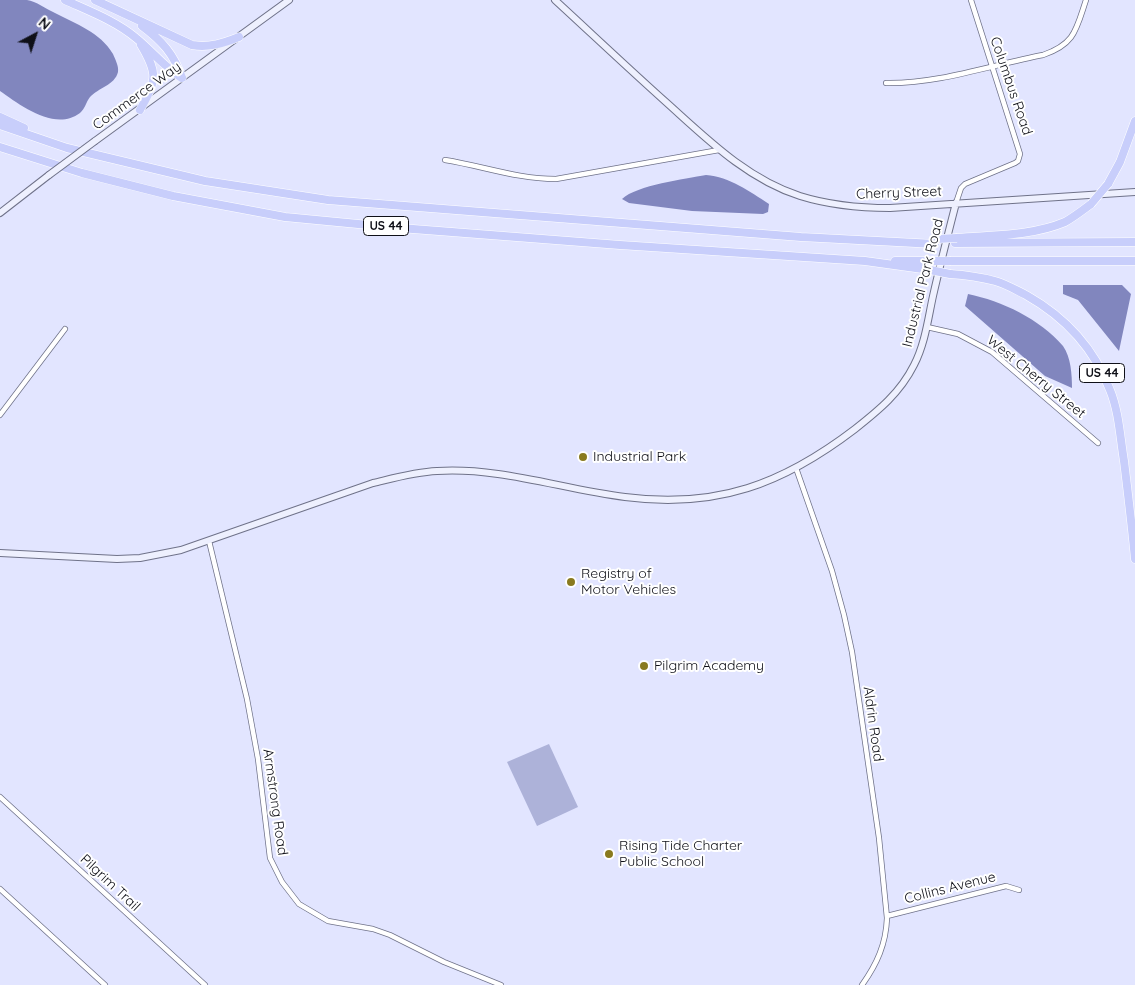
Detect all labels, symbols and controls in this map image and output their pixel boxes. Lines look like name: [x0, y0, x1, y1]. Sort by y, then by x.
north arrow: [10, 10, 60, 60]
text: N: [35, 13, 54, 34]
street label: Columbus Road: [986, 35, 1036, 137]
street label: Commerce Way: [90, 58, 184, 134]
street label: Cherry Street: [856, 183, 942, 203]
road number: US 44: [364, 217, 408, 236]
street label: Industrial Park Road: [899, 217, 947, 349]
street label: West Cherry Street: [983, 332, 1089, 422]
road number: US 44: [1080, 363, 1124, 382]
place label: Industrial Park: [593, 449, 686, 465]
marker: Industrial Park: [577, 451, 589, 463]
place label: Registry of Motor Vehicles: [581, 566, 676, 598]
marker: Registry of Motor Vehicles: [565, 576, 577, 588]
place label: Pilgrim Academy: [654, 658, 764, 674]
marker: Pilgrim Academy: [638, 660, 650, 672]
street label: Aldrin Road: [859, 685, 887, 763]
street label: Armstrong Road: [259, 748, 291, 856]
place label: Rising Tide Charter Public School: [619, 838, 742, 870]
marker: Rising Tide Charter Public School: [603, 848, 615, 860]
street label: Pilgrim Trail: [77, 851, 143, 915]
street label: Collins Avenue: [903, 869, 997, 907]

